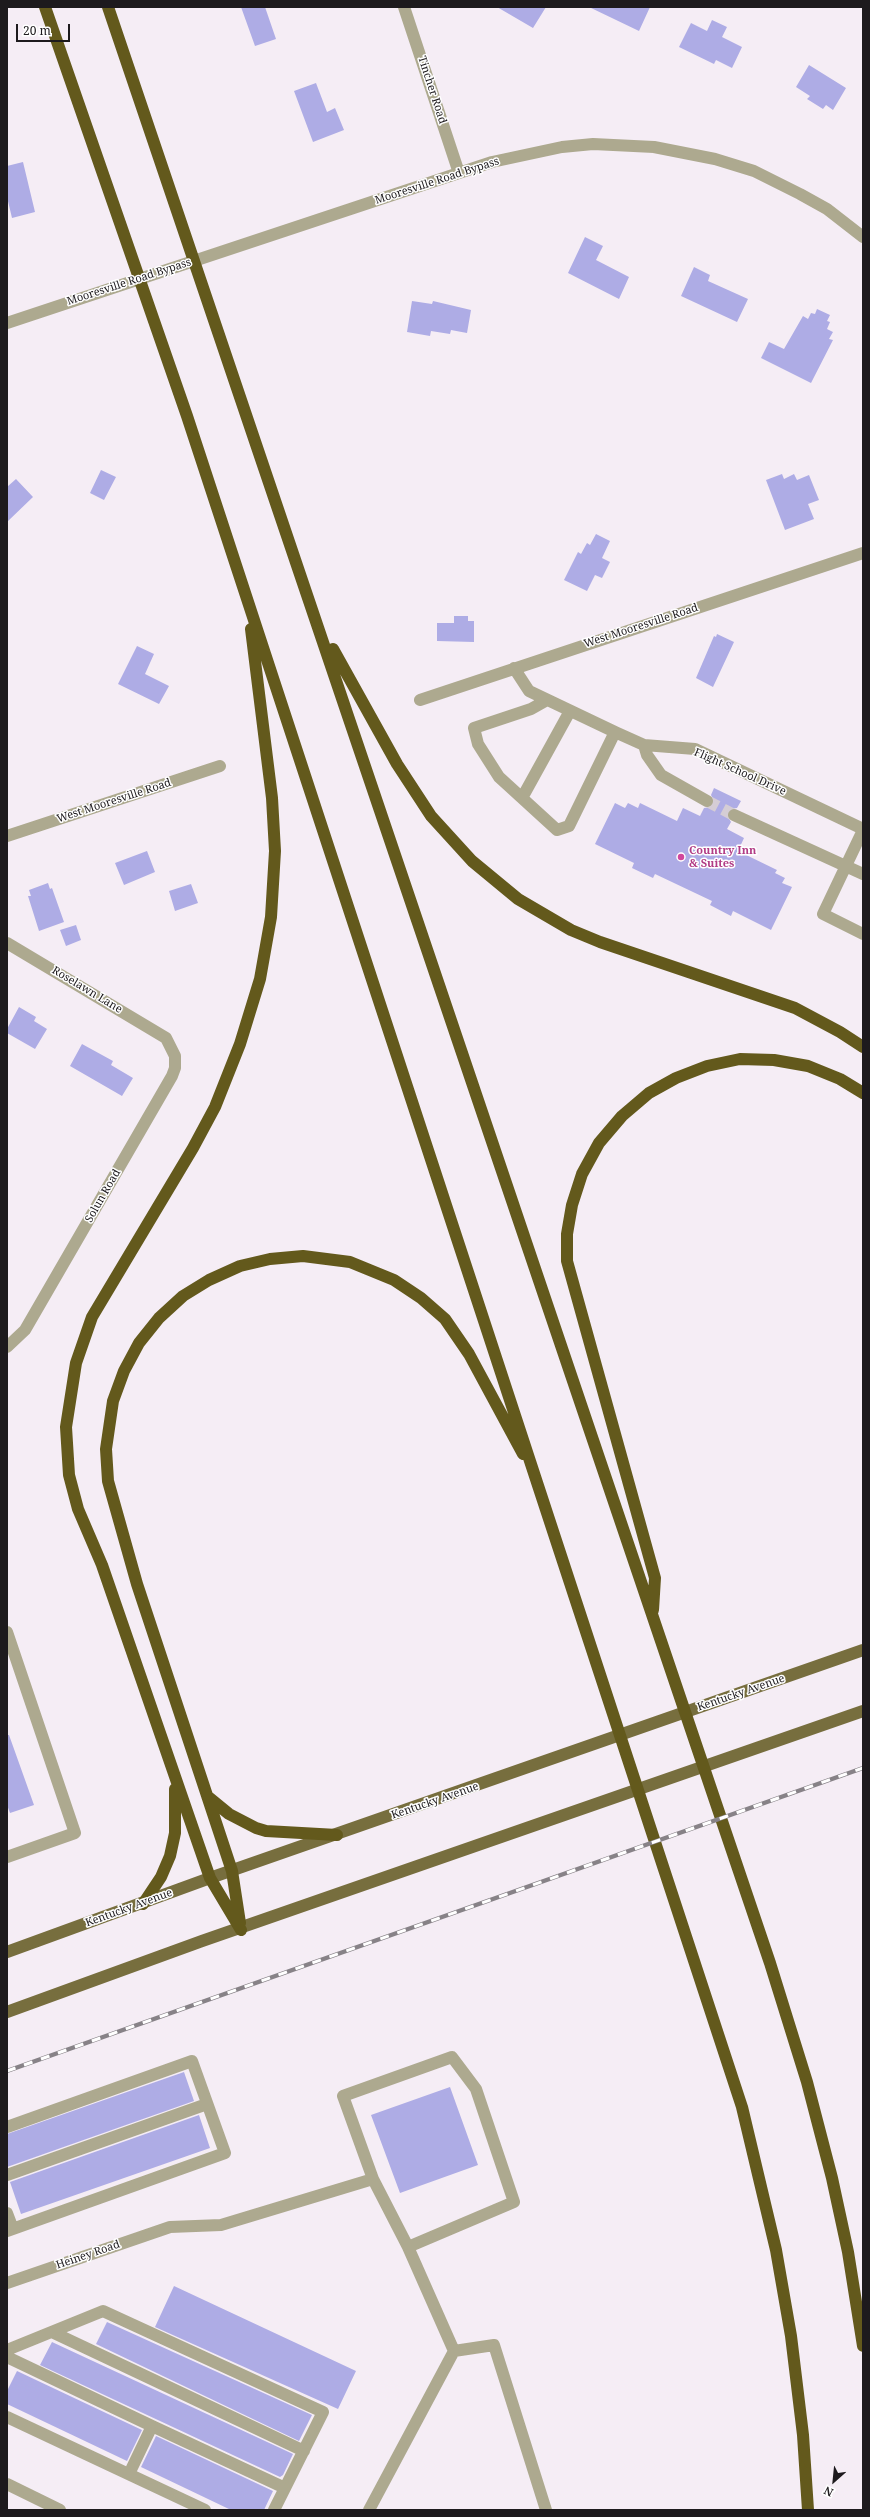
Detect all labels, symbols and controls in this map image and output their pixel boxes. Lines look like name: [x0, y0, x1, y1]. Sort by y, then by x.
scale bar: [18, 16, 72, 42]
text: 20 m: [23, 22, 51, 39]
street label: Tincher Road: [415, 55, 449, 125]
street label: Mooresville Road Bypass: [373, 155, 501, 207]
street label: Mooresville Road Bypass: [65, 256, 193, 308]
street label: West Mooresville Road: [582, 601, 700, 651]
street label: Flight School Drive: [692, 746, 788, 798]
street label: West Mooresville Road: [55, 776, 173, 826]
place label: Country Inn & Suites: [689, 844, 756, 870]
marker: Country Inn & Suites: [676, 852, 686, 862]
street label: Roselawn Lane: [50, 964, 124, 1016]
street label: Solun Road: [82, 1167, 124, 1225]
street label: Kentucky Avenue: [696, 1672, 786, 1714]
street label: Kentucky Avenue: [390, 1780, 480, 1822]
street label: Kentucky Avenue: [84, 1886, 174, 1930]
street label: Heiney Road: [54, 2238, 122, 2272]
north arrow: [814, 2461, 854, 2501]
text: N: [821, 2483, 836, 2501]

